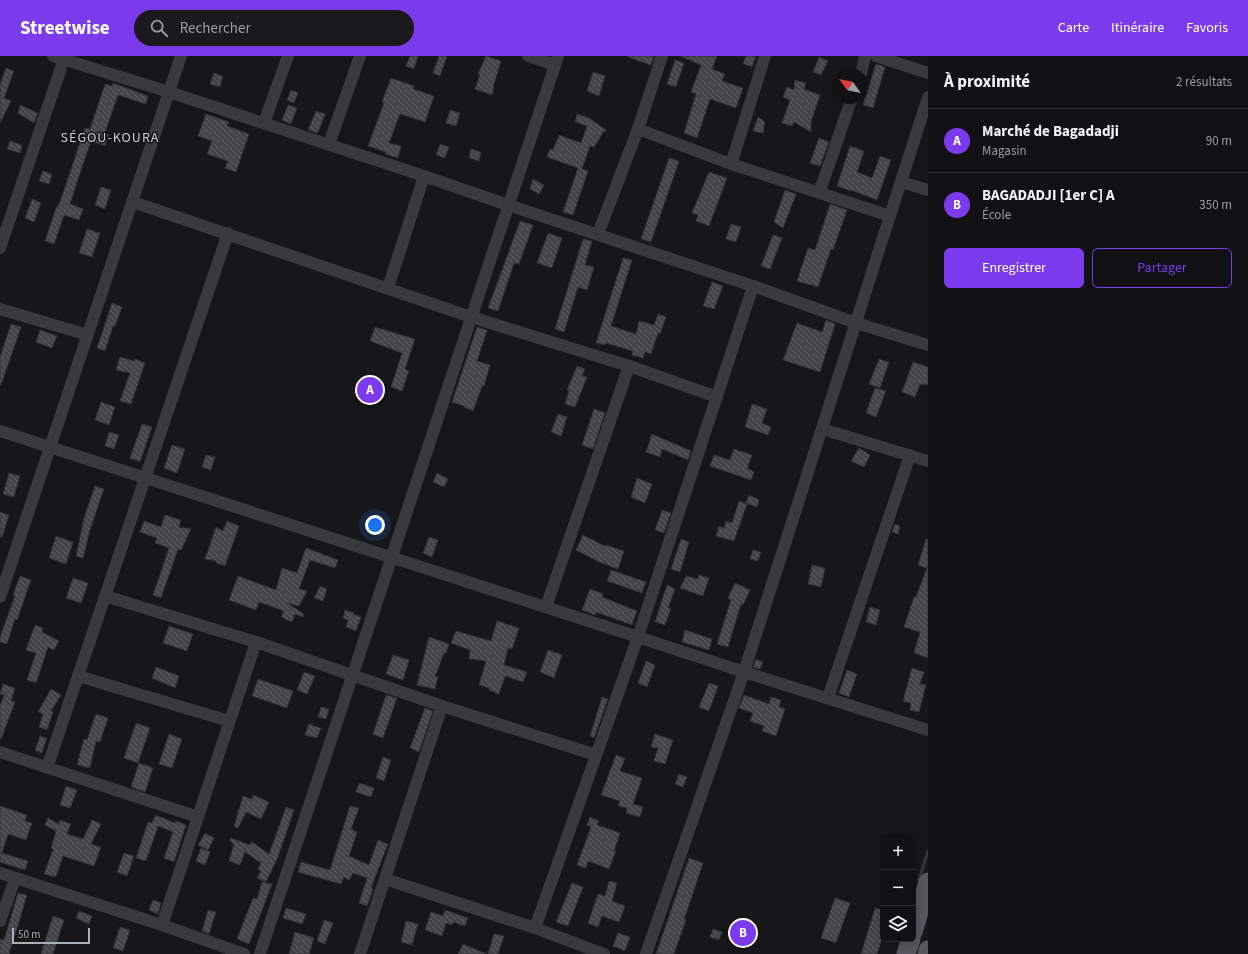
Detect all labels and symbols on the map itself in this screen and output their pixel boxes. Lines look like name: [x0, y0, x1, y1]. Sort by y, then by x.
north arrow: [832, 68, 868, 104]
district label: SÉGOU-KOURA: [61, 128, 159, 148]
pin: A: [357, 375, 383, 405]
your location: [365, 515, 385, 535]
pin: B: [730, 918, 756, 948]
scale bar: [12, 926, 90, 945]

